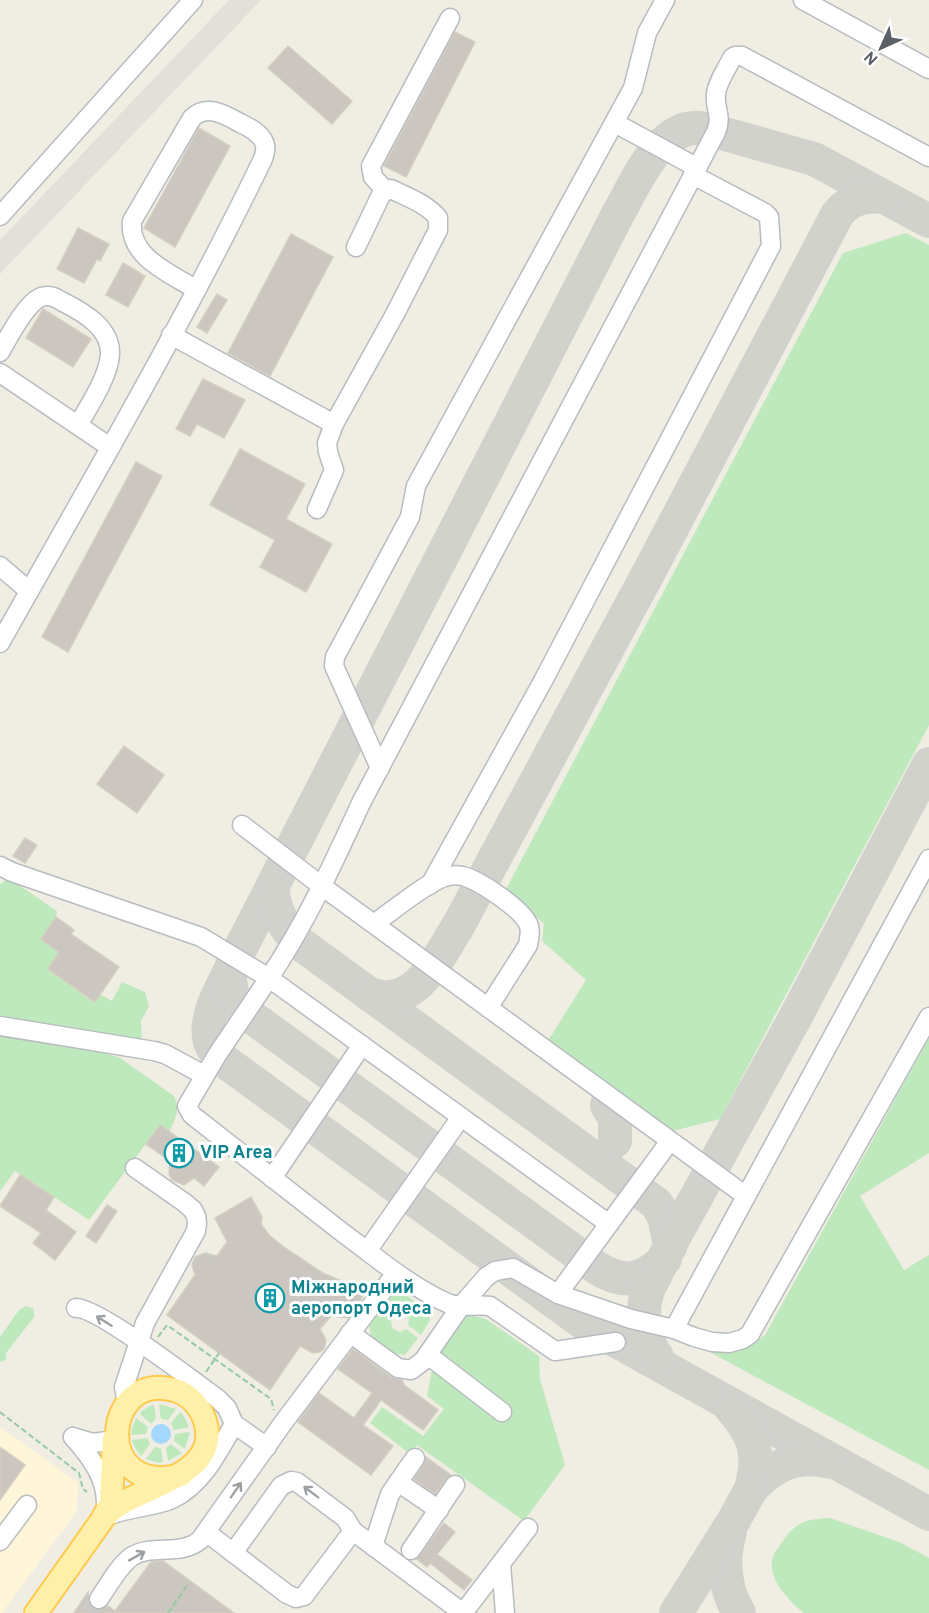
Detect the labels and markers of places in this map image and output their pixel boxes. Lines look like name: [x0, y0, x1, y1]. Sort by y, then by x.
building icon: VIP Area: [163, 1137, 195, 1169]
place label: VIP Area: [200, 1142, 272, 1165]
place label: Міжнародний аеропорт Одеса: [291, 1277, 432, 1321]
building icon: Міжнародний аеропорт Одеса: [254, 1282, 286, 1314]

